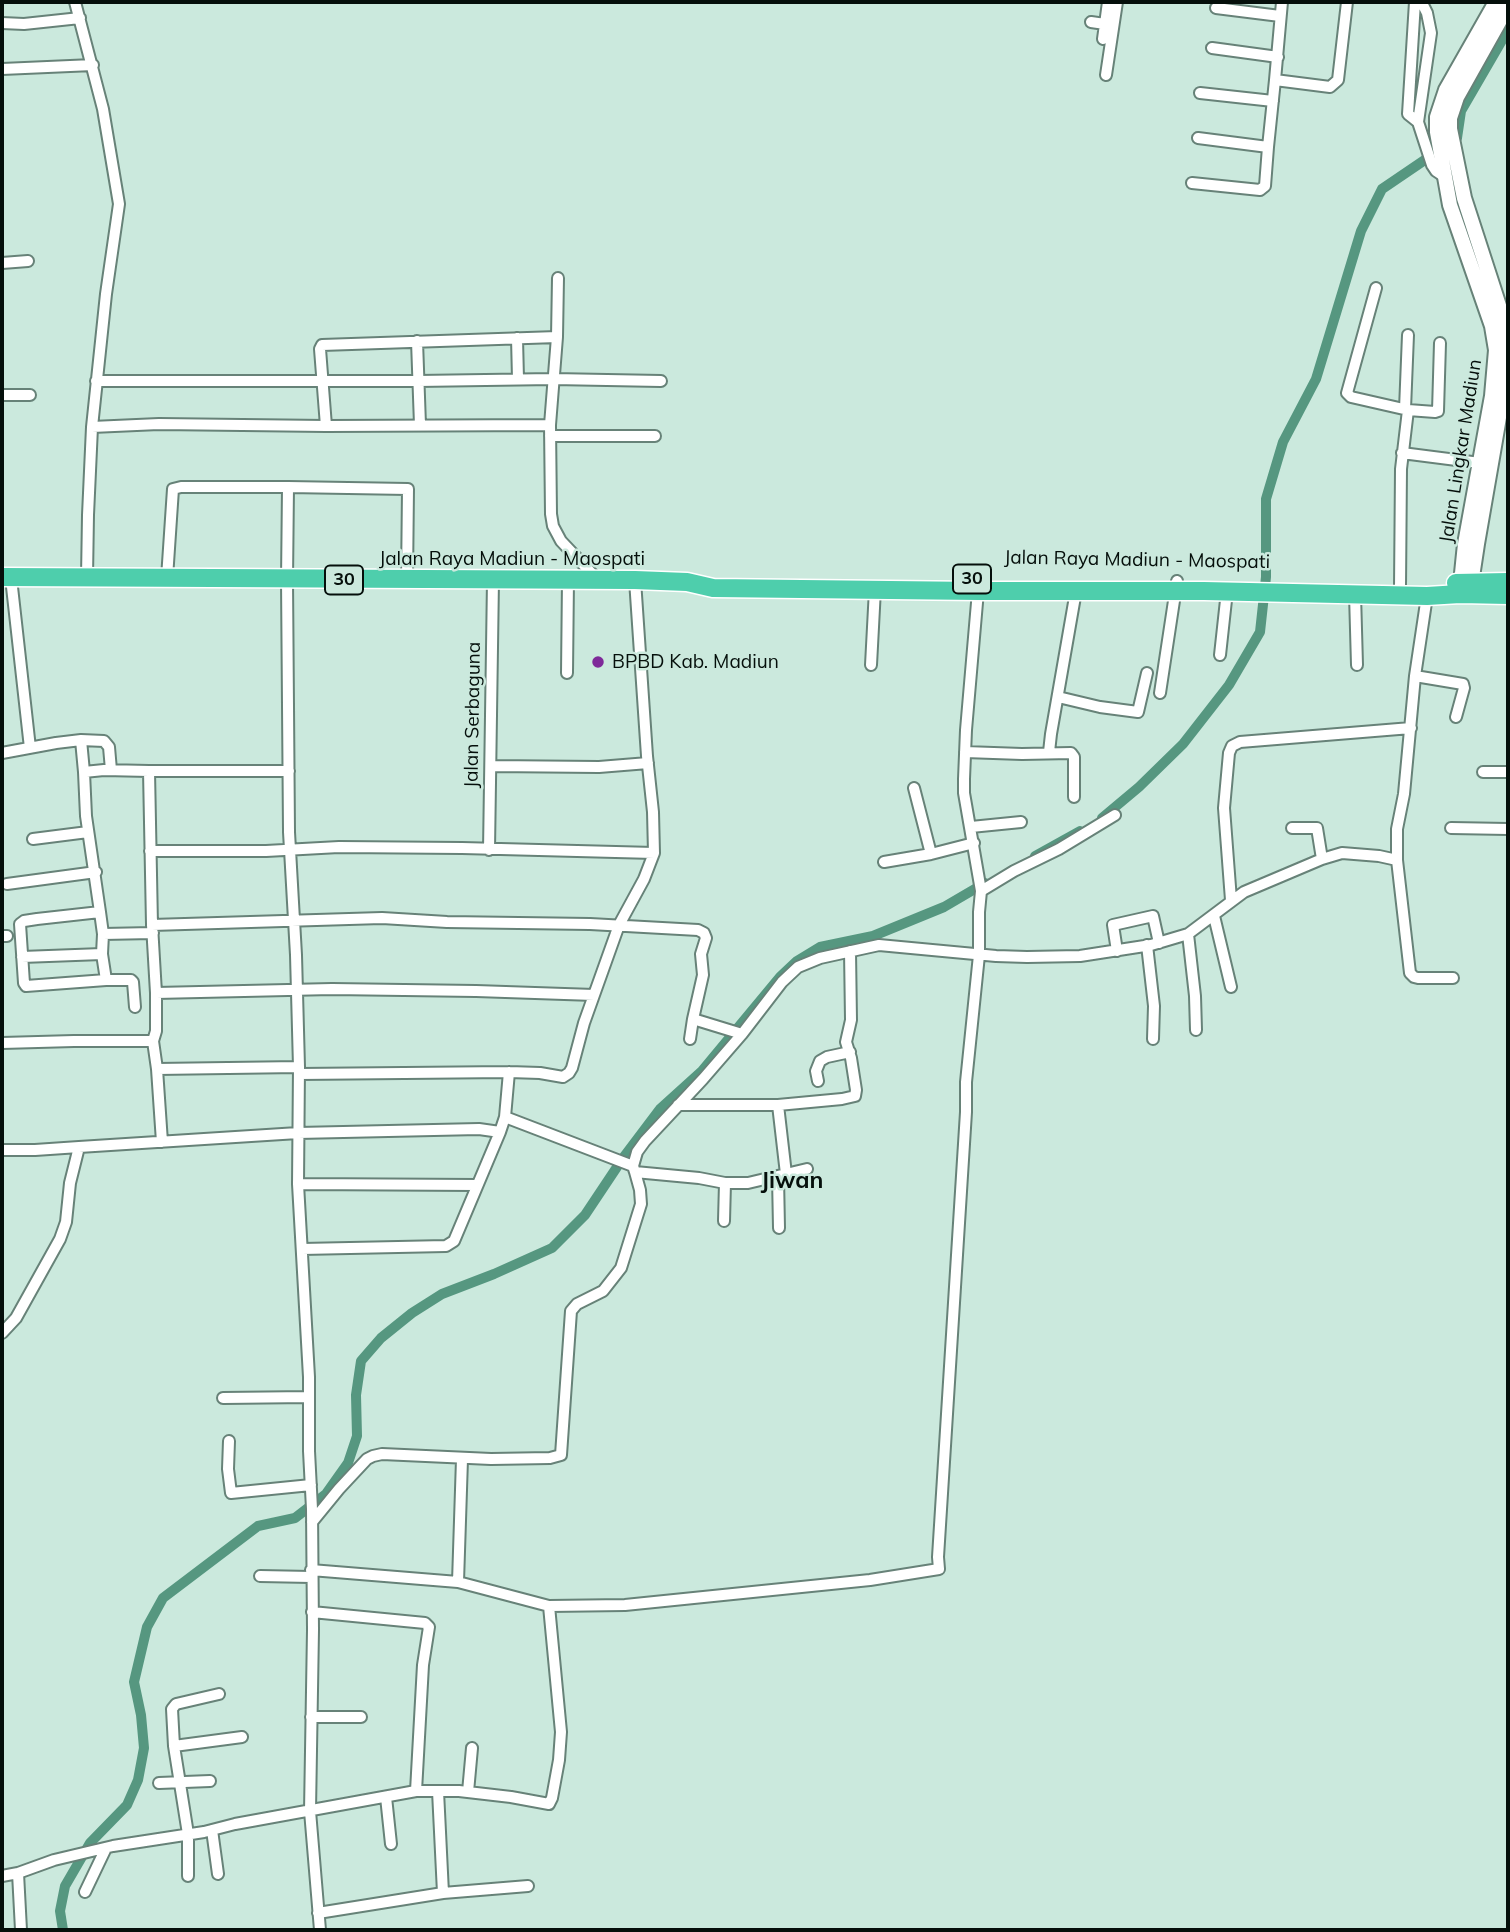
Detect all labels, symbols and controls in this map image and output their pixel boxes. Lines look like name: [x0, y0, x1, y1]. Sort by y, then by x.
street label: Jalan Lingkar Madiun: [1435, 357, 1487, 545]
street label: Jalan Raya Madiun - Maospati: [1004, 546, 1270, 574]
street label: Jalan Raya Madiun - Maospati: [379, 548, 645, 570]
road number: 30: [953, 564, 991, 594]
road number: 30: [325, 566, 363, 594]
street label: Jalan Serbaguna: [460, 642, 486, 788]
place label: BPBD Kab. Madiun: [612, 651, 779, 673]
marker: BPBD Kab. Madiun: [590, 654, 606, 670]
district label: Jiwan: [761, 1167, 823, 1195]

